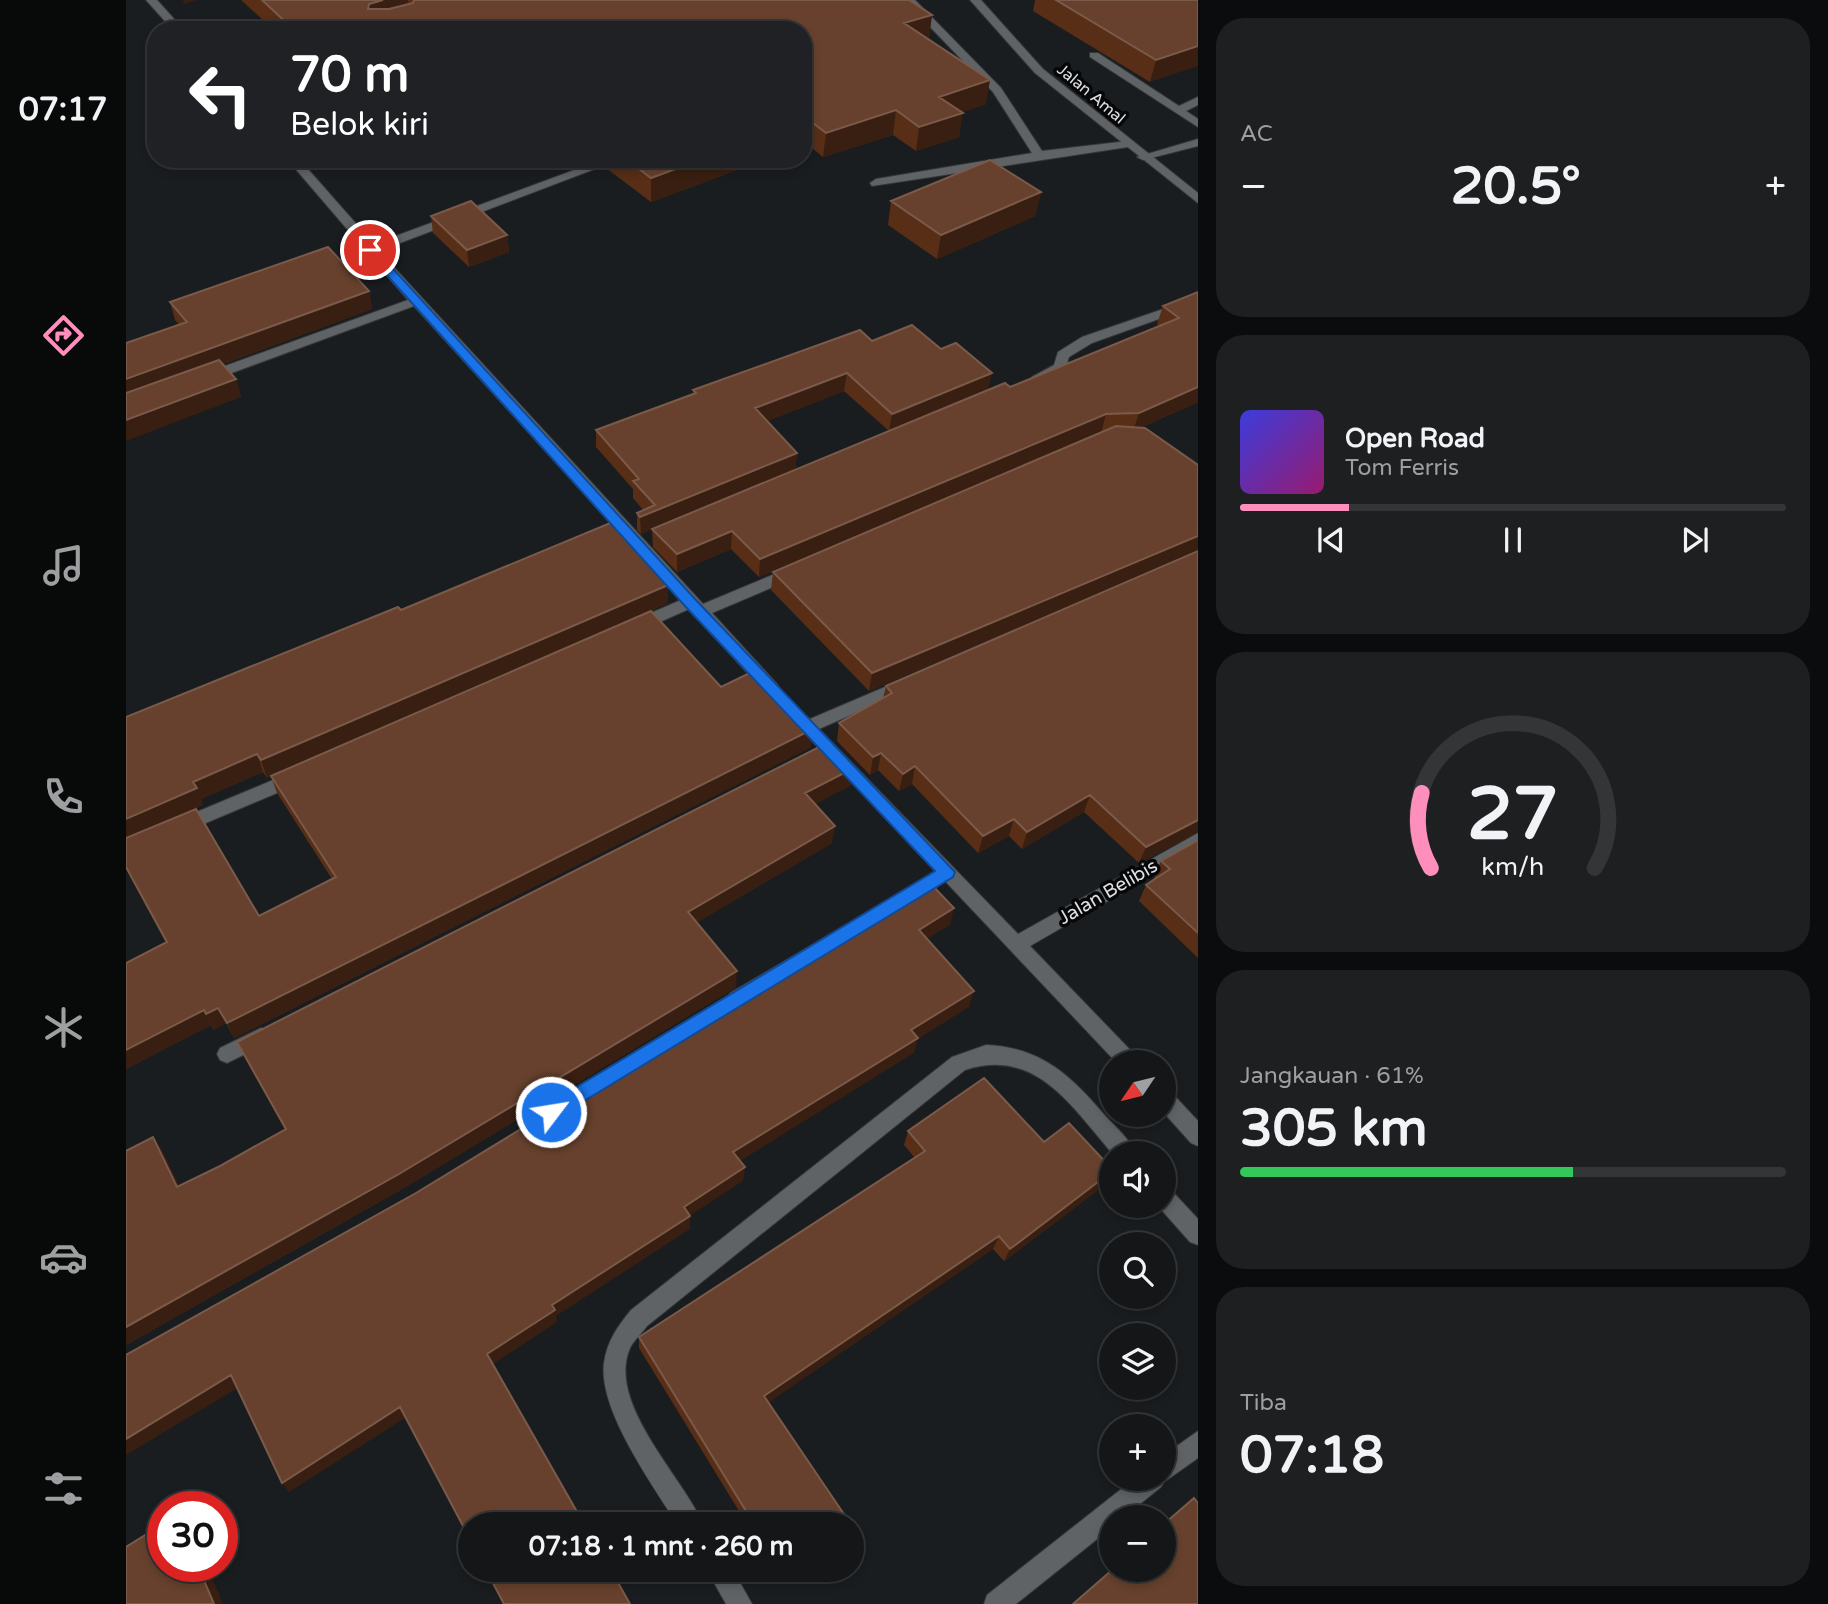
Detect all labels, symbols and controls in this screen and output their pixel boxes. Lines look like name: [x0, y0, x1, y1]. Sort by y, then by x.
text: 70 m: [290, 46, 409, 105]
icon: left: [175, 49, 266, 140]
street label: Jalan Amal: [1053, 60, 1129, 128]
text: 07:17: [19, 91, 107, 129]
text: Belok kiri: [290, 106, 429, 144]
text: AC: [1240, 120, 1273, 148]
text: 20.5°: [1451, 155, 1581, 218]
text: −: [1240, 164, 1267, 210]
text: +: [1765, 164, 1786, 210]
pin: [340, 220, 400, 280]
icon: arrive: [351, 231, 389, 269]
icon: directions: [39, 311, 88, 360]
text: Open Road: [1345, 423, 1485, 454]
text: Tom Ferris: [1345, 454, 1459, 482]
icon: previous: [1312, 521, 1350, 559]
icon: pause: [1494, 521, 1532, 559]
icon: next: [1676, 521, 1714, 559]
icon: music: [39, 541, 88, 590]
text: 27: [1467, 771, 1559, 859]
icon: phone: [39, 772, 88, 821]
text: km/h: [1482, 852, 1544, 882]
street label: Jalan Belibis: [1055, 855, 1161, 929]
icon: climate: [39, 1003, 88, 1052]
north arrow: [1099, 1050, 1176, 1127]
map controls: [1099, 1050, 1176, 1582]
text: Jangkauan · 61%: [1240, 1062, 1424, 1090]
position arrow: [514, 1075, 588, 1149]
text: 305 km: [1240, 1097, 1428, 1160]
button: sound: [1099, 1141, 1176, 1218]
button: search: [1099, 1232, 1176, 1309]
icon: car: [39, 1233, 88, 1282]
button: layers: [1099, 1323, 1176, 1400]
text: Tiba: [1240, 1389, 1287, 1417]
button: +: [1099, 1414, 1176, 1491]
text: 07:18: [1240, 1424, 1384, 1487]
icon: filters: [39, 1464, 88, 1513]
speed limit sign: 30: [147, 1491, 238, 1582]
button: −: [1099, 1505, 1176, 1582]
text: 07:18 · 1 mnt · 260 m: [529, 1531, 793, 1562]

